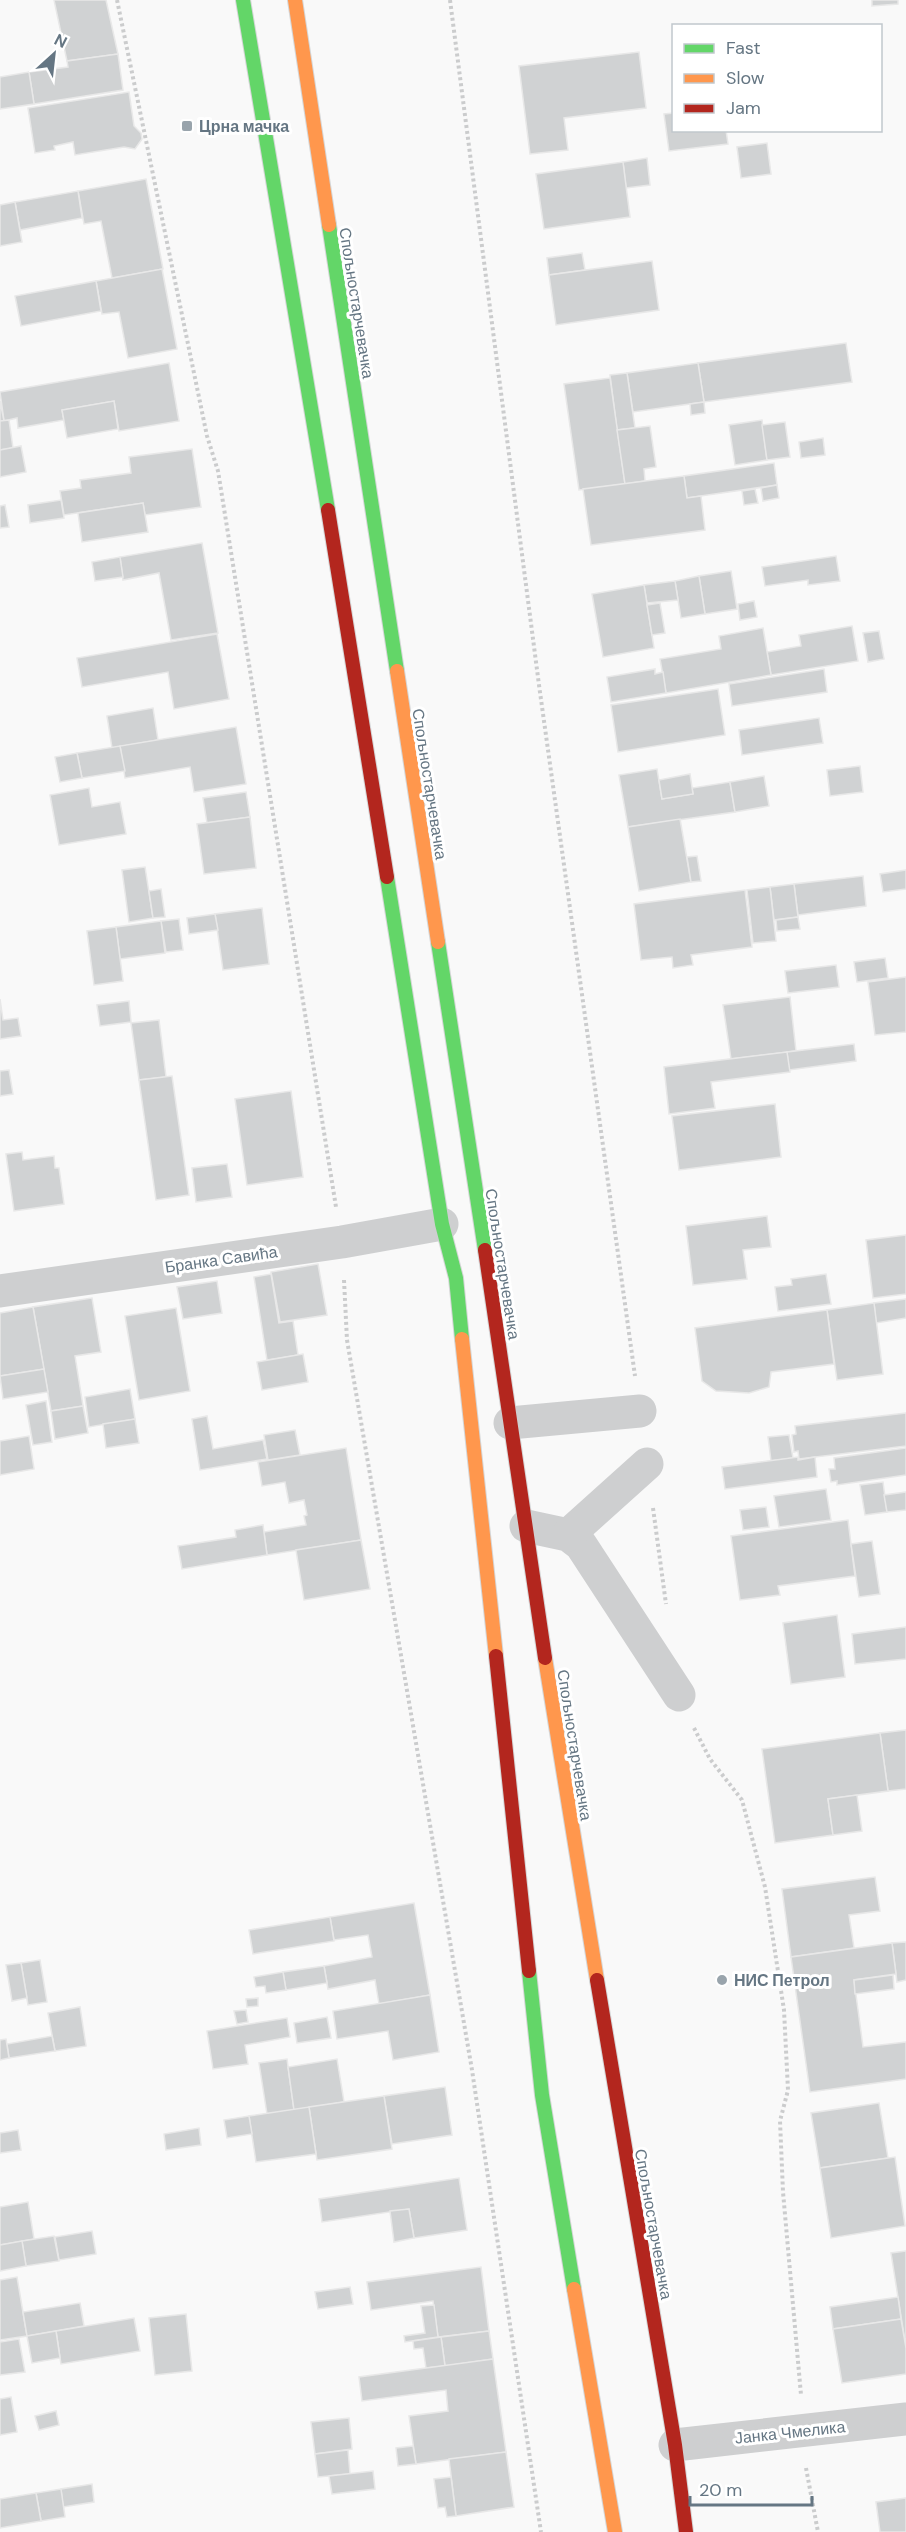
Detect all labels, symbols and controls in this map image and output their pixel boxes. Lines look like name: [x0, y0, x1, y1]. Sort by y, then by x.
north arrow: [24, 24, 84, 84]
legend: [672, 24, 882, 132]
text: N: [51, 29, 71, 53]
text: Fast: [726, 36, 761, 60]
text: Slow: [726, 66, 765, 90]
text: Jam: [726, 96, 761, 120]
place label: Црна мачка: [199, 116, 289, 137]
marker: Црна мачка: [180, 119, 194, 133]
street label: Спољностарчевачка: [334, 226, 379, 380]
street label: Спољностарчевачка: [407, 707, 452, 861]
street label: Спољностарчевачка: [480, 1187, 525, 1341]
street label: Бранка Савића: [163, 1241, 279, 1278]
street label: Спољностарчевачка: [552, 1668, 597, 1822]
place label: НИС Петрол: [734, 1970, 830, 1991]
marker: НИС Петрол: [715, 1973, 729, 1987]
street label: Спољностарчевачка: [630, 2147, 677, 2301]
street label: Јанка Чмелика: [734, 2416, 846, 2449]
scale bar: [690, 2469, 812, 2507]
text: 20 m: [699, 2478, 742, 2502]

